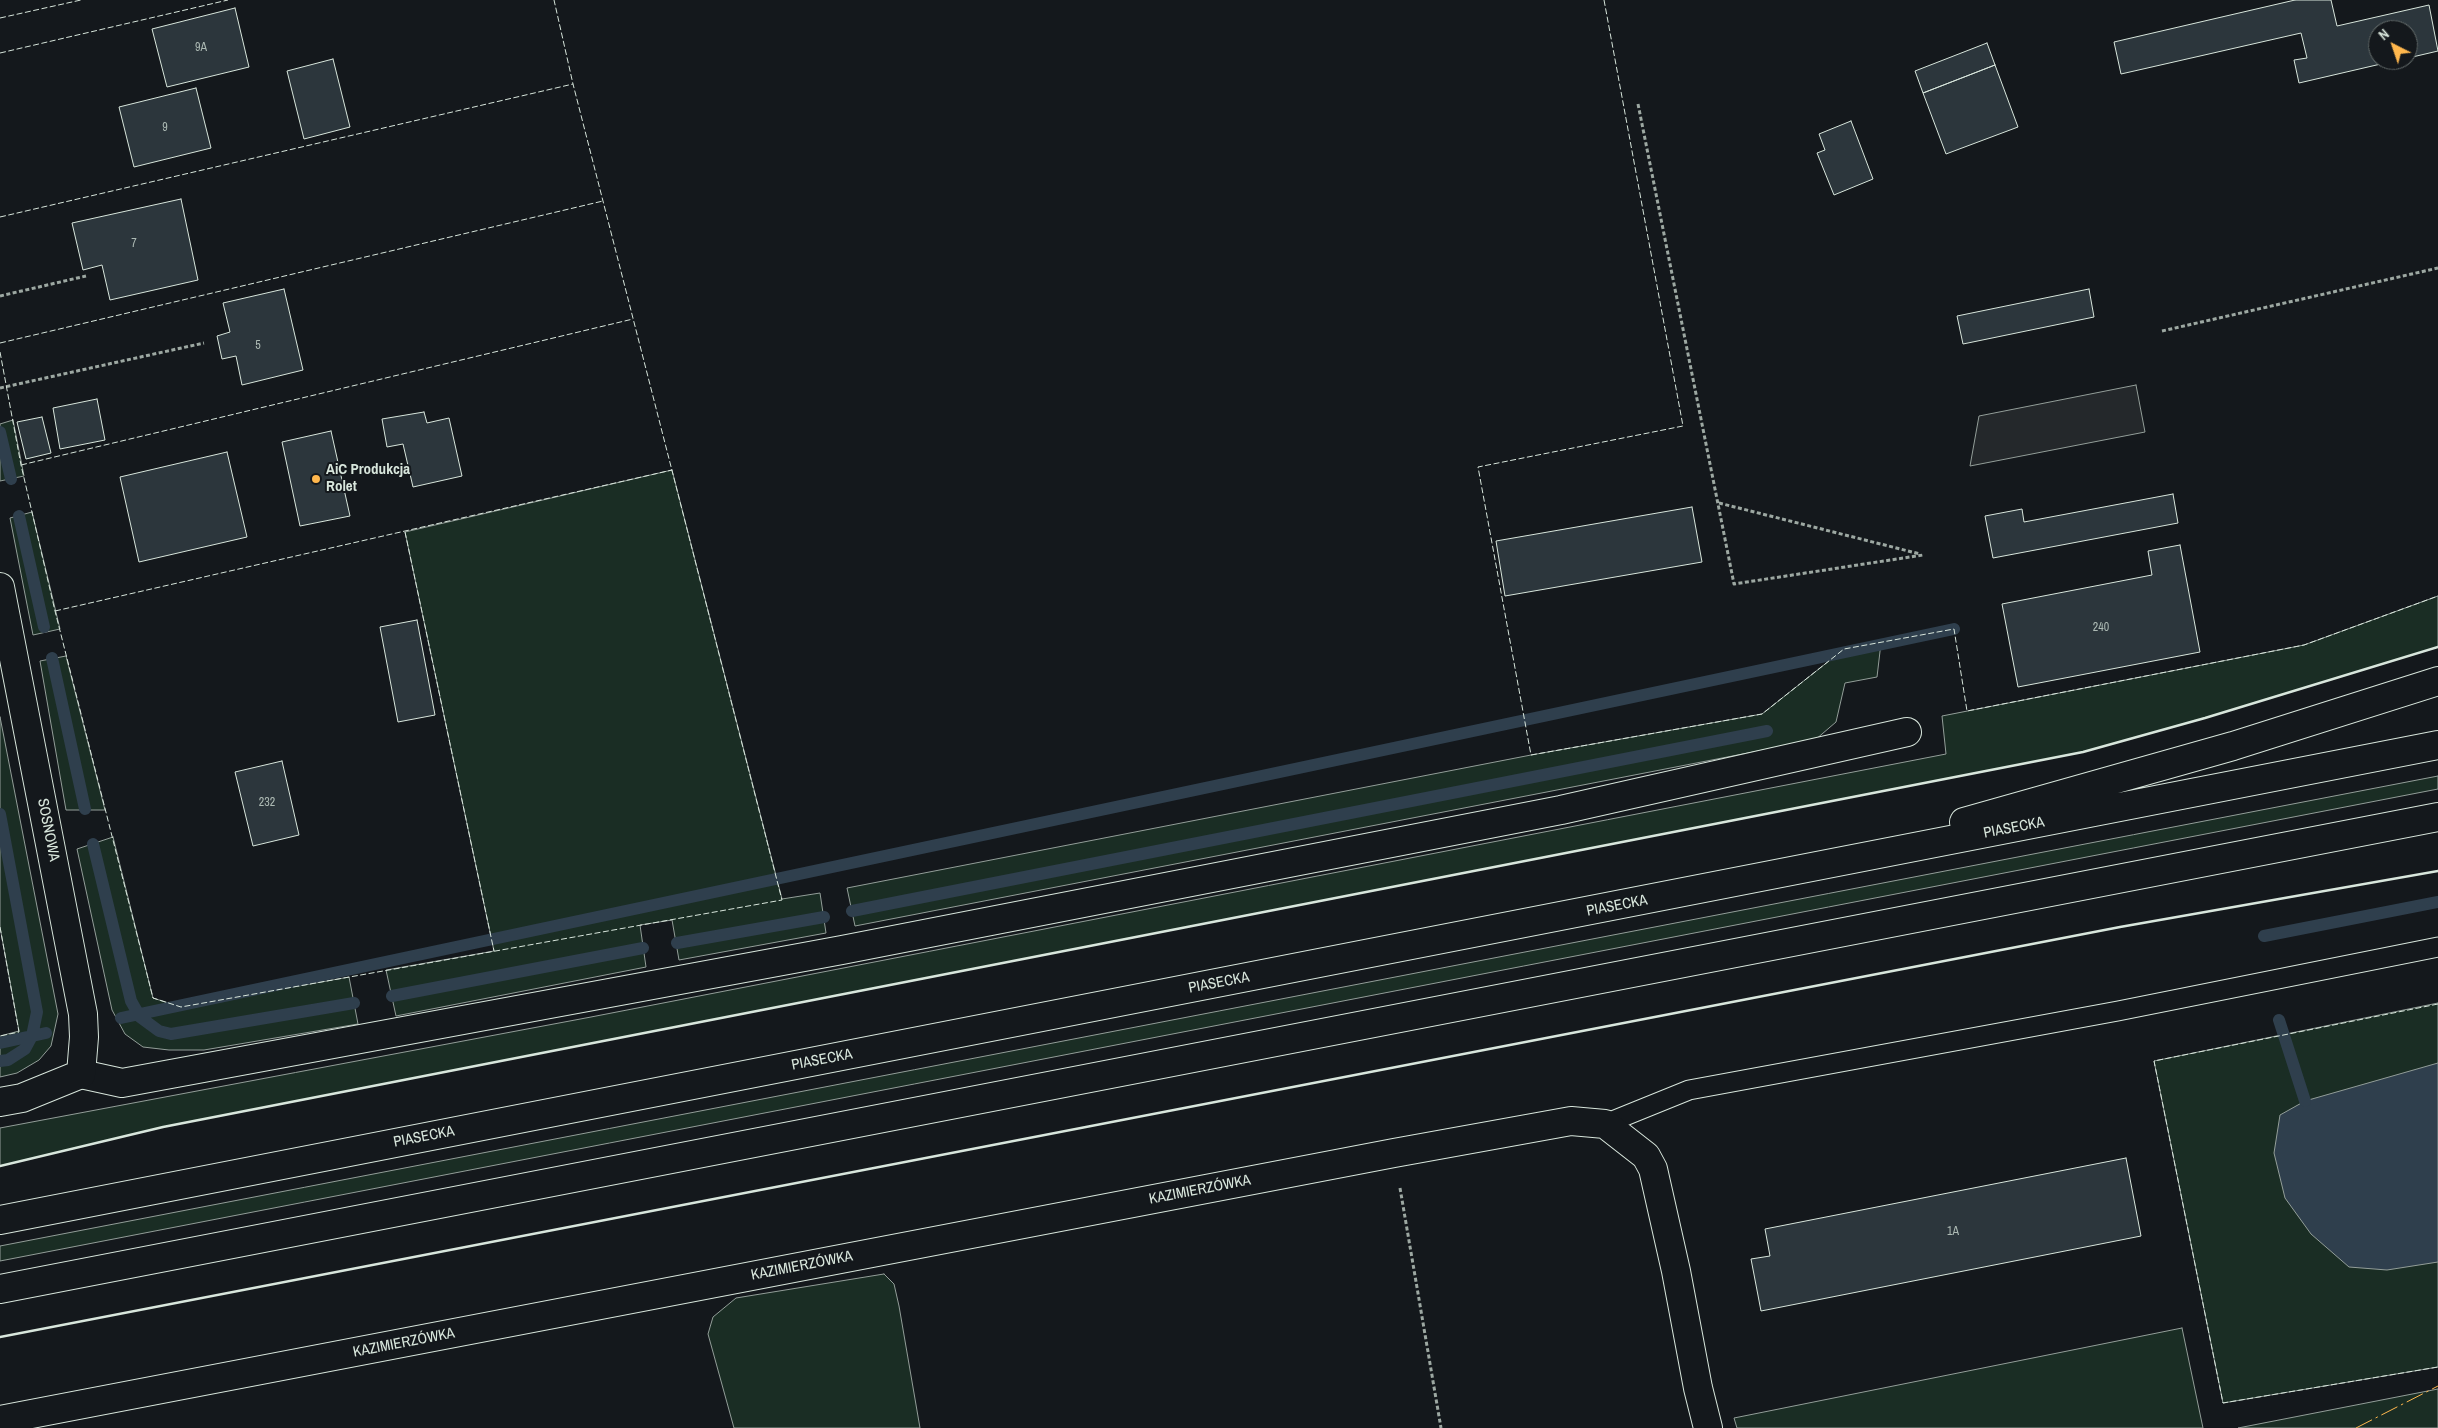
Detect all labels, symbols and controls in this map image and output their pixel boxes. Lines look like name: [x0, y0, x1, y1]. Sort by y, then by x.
north arrow: [2368, 20, 2418, 70]
text: N: [2375, 25, 2393, 44]
house number: 9A: [195, 41, 207, 55]
house number: 9: [162, 121, 168, 135]
house number: 7: [131, 237, 137, 251]
house number: 5: [255, 339, 261, 353]
place label: AiC Produkcja Rolet: [326, 461, 410, 496]
marker: AiC Produkcja Rolet: [310, 473, 322, 485]
house number: 240: [2093, 621, 2109, 635]
house number: 232: [259, 796, 275, 810]
street label: SOSNOWA: [33, 797, 63, 863]
street label: PIASECKA: [1982, 813, 2046, 843]
street label: PIASECKA: [1585, 891, 1649, 921]
street label: PIASECKA: [1187, 968, 1251, 998]
street label: PIASECKA: [790, 1045, 854, 1075]
street label: PIASECKA: [392, 1122, 456, 1152]
street label: KAZIMIERZÓWKA: [1148, 1171, 1252, 1209]
house number: 1A: [1947, 1225, 1959, 1239]
street label: KAZIMIERZÓWKA: [750, 1247, 854, 1285]
street label: KAZIMIERZÓWKA: [352, 1324, 456, 1362]

